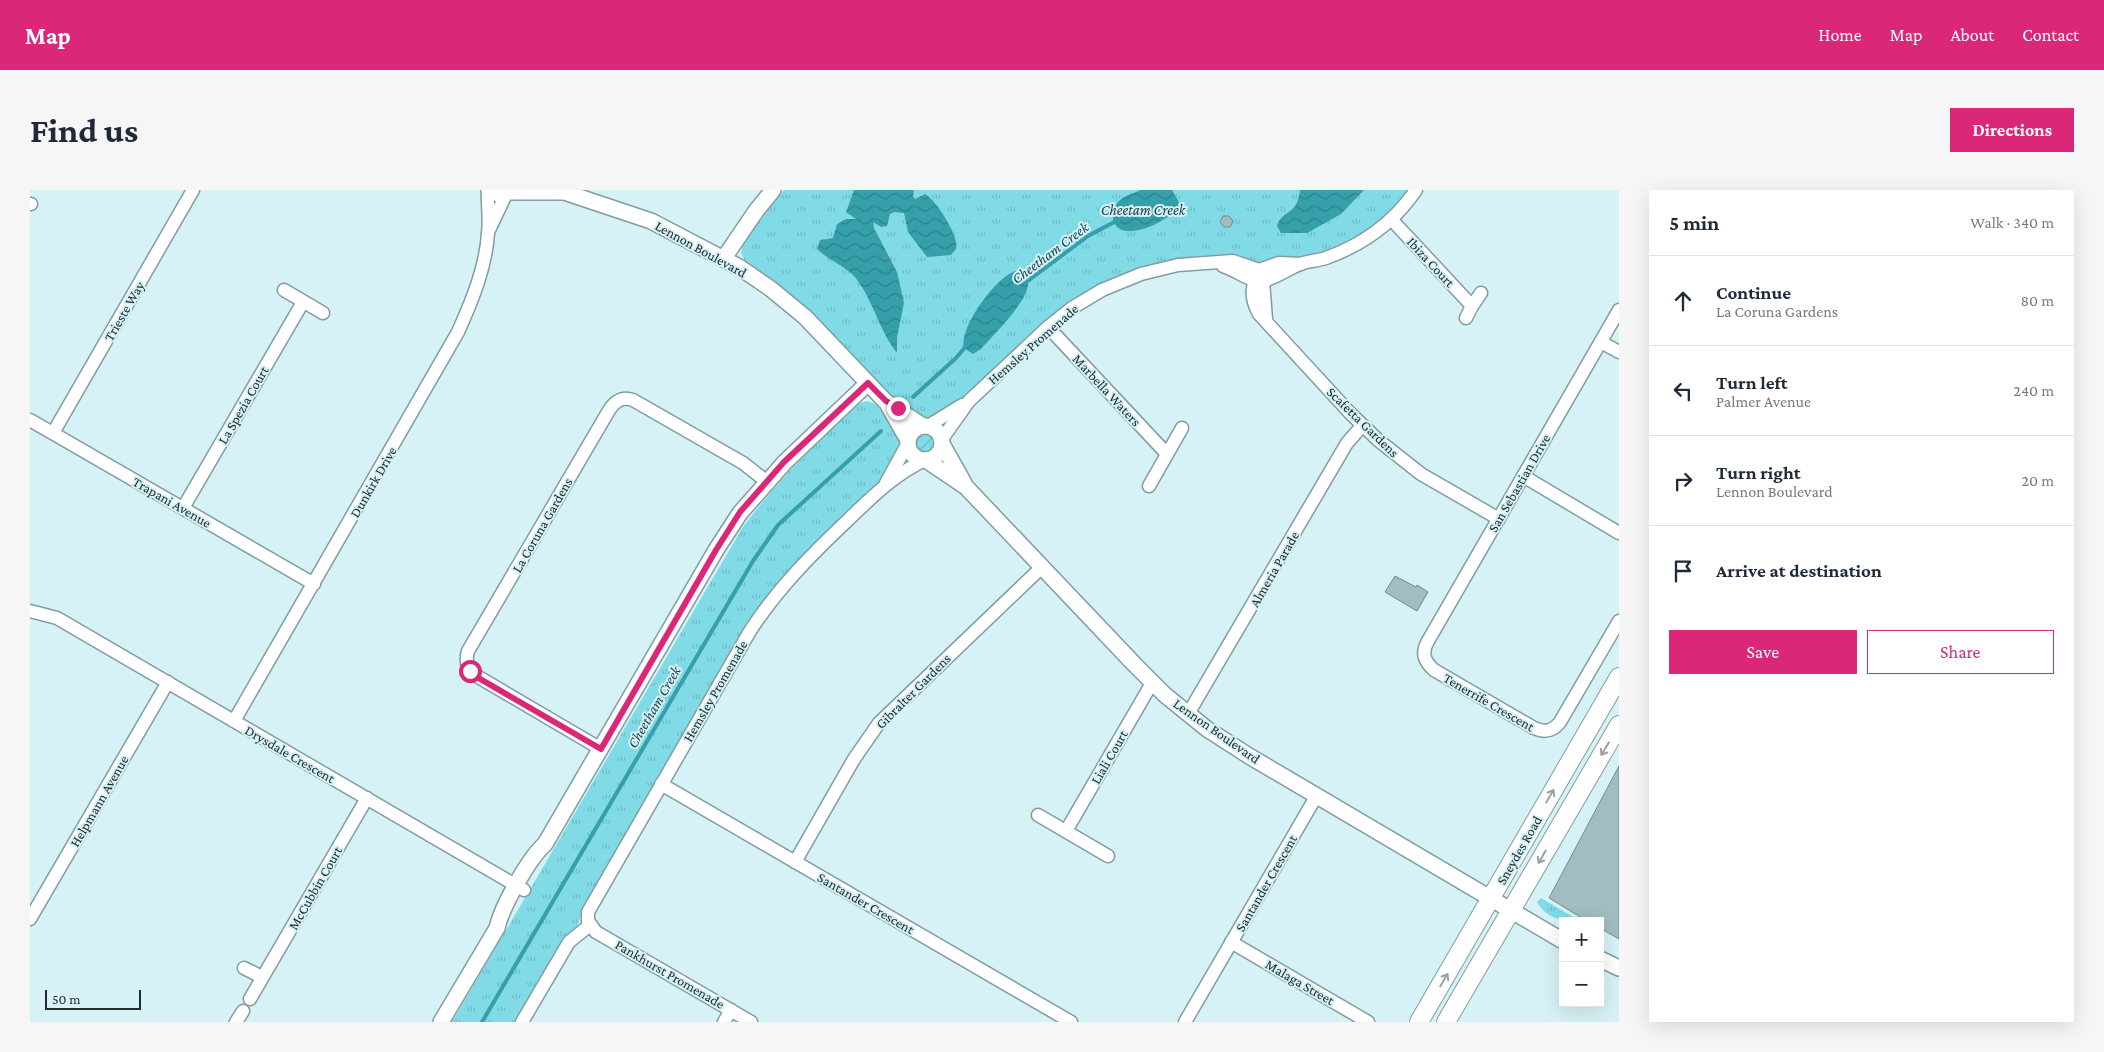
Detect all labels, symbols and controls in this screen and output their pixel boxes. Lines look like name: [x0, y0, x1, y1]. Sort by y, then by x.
text: Map: [25, 22, 71, 49]
text: Home: [1819, 25, 1862, 45]
text: Map: [1890, 25, 1922, 45]
text: About: [1950, 25, 1994, 45]
text: Contact: [2022, 25, 2079, 45]
button: Directions: [1950, 108, 2074, 152]
text: Find us: [30, 111, 138, 150]
water label: Cheetam Creek: [1101, 202, 1187, 218]
text: 5 min: [1669, 211, 1719, 235]
text: Walk · 340 m: [1970, 214, 2054, 231]
street label: Lennon Boulevard: [653, 217, 750, 281]
water label: Cheetham Creek: [1009, 218, 1093, 287]
street label: Ibiza Court: [1404, 234, 1458, 291]
street label: Trieste Way: [100, 278, 148, 344]
text: Continue: [1716, 282, 1791, 303]
icon: ahead: [1669, 287, 1697, 315]
text: 80 m: [2020, 292, 2054, 309]
street label: Hemsley Promenade: [985, 300, 1081, 388]
text: La Coruna Gardens: [1716, 303, 1838, 320]
street label: Marbella Waters: [1070, 351, 1144, 429]
street label: La Spezia Court: [214, 363, 272, 447]
text: Turn left: [1716, 372, 1788, 393]
icon: left: [1669, 377, 1697, 405]
text: 240 m: [2013, 382, 2054, 399]
street label: Scafetta Gardens: [1324, 384, 1402, 460]
text: Palmer Avenue: [1716, 393, 1811, 410]
route end: [887, 397, 910, 420]
street label: San Sebastian Drive: [1484, 431, 1554, 535]
street label: Dunkirk Drive: [346, 444, 400, 520]
text: Turn right: [1716, 462, 1801, 483]
icon: right: [1669, 467, 1697, 495]
text: 20 m: [2021, 472, 2054, 489]
street label: Trapani Avenue: [130, 473, 214, 531]
street label: La Coruna Gardens: [508, 475, 576, 575]
text: Lennon Boulevard: [1716, 483, 1833, 500]
street label: Almeria Parade: [1246, 528, 1302, 610]
icon: arrive: [1669, 557, 1697, 585]
text: Arrive at destination: [1716, 560, 1882, 581]
button: Save: [1669, 630, 1857, 674]
button: Share: [1867, 630, 2054, 674]
street label: Hemsley Promenade: [679, 637, 751, 745]
street label: Gibralter Gardens: [872, 650, 954, 732]
route start: [459, 660, 482, 683]
water label: Cheetham Creek: [624, 662, 685, 751]
street label: Tenerrife Crescent: [1441, 670, 1537, 735]
street label: Lennon Boulevard: [1171, 695, 1264, 767]
street label: Drysdale Crescent: [242, 722, 338, 786]
street label: Liali Court: [1087, 727, 1131, 787]
one-way arrow: [1599, 742, 1609, 756]
street label: Helpmann Avenue: [66, 752, 132, 850]
one-way arrow: [1546, 789, 1555, 804]
street label: Sneydes Road: [1493, 812, 1545, 887]
street label: Santander Crescent: [1232, 832, 1300, 934]
street label: McCubbin Court: [285, 843, 345, 932]
one-way arrow: [1537, 850, 1547, 865]
street label: Santander Crescent: [815, 869, 917, 937]
map controls: [1559, 917, 1604, 1007]
button: +: [1559, 917, 1604, 962]
street label: Pankhurst Promenade: [612, 936, 728, 1012]
street label: Malaga Street: [1263, 956, 1338, 1008]
button: −: [1559, 962, 1604, 1007]
one-way arrow: [1439, 973, 1449, 987]
scale bar: [45, 987, 141, 1010]
text: 50 m: [52, 991, 80, 1007]

